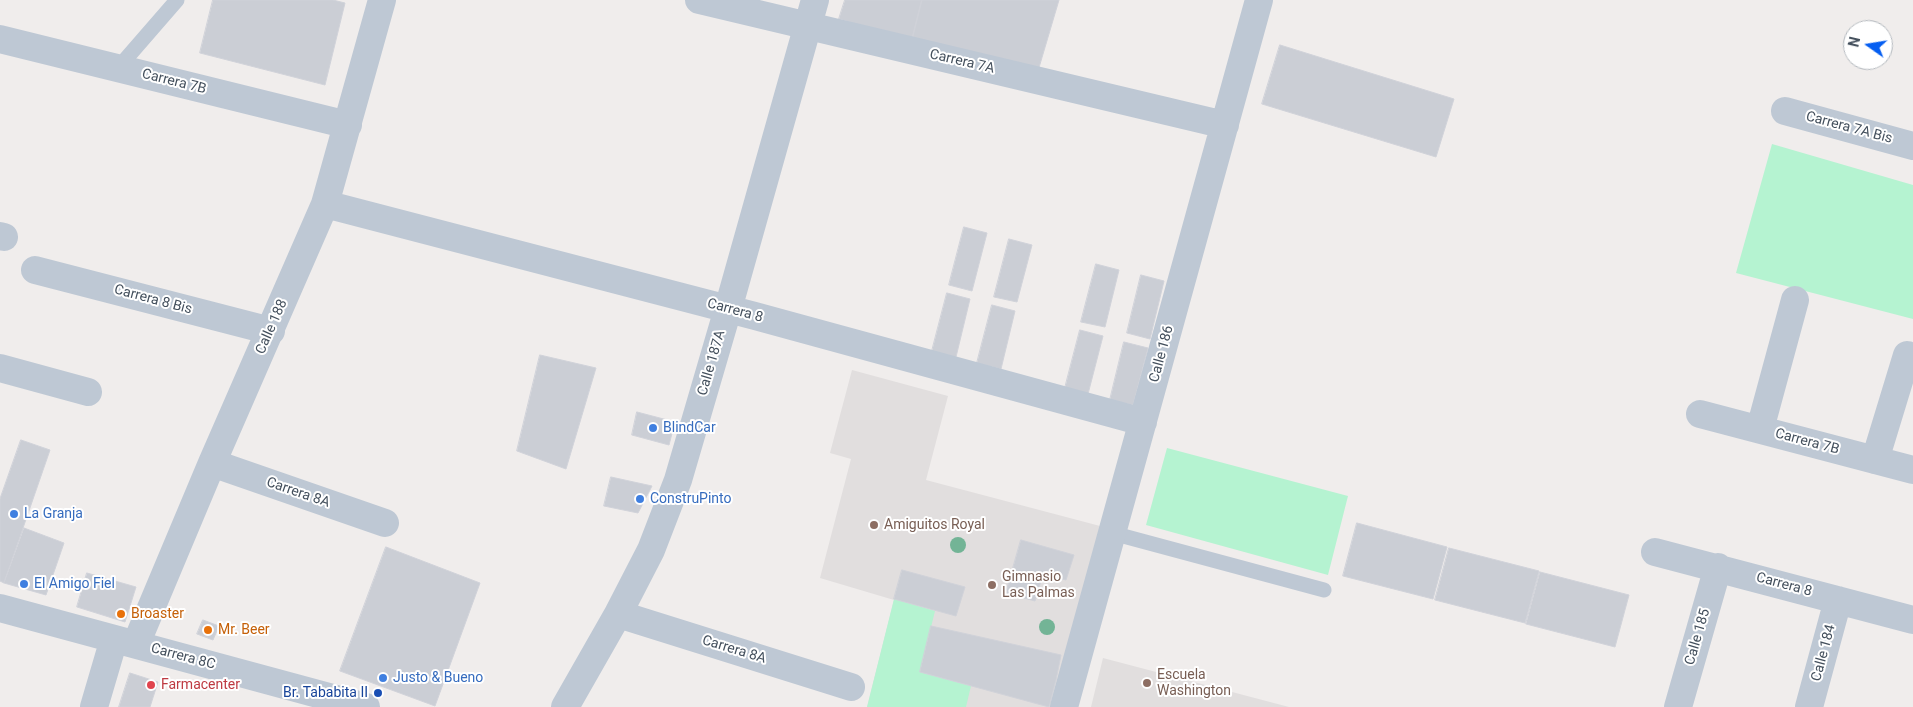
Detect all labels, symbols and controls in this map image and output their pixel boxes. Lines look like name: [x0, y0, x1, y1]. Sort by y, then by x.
north arrow: [1843, 20, 1893, 70]
text: N: [1845, 35, 1863, 48]
street label: Carrera 7A: [928, 46, 996, 78]
street label: Carrera 7B: [140, 66, 208, 98]
street label: Carrera 7A Bis: [1804, 108, 1894, 148]
street label: Carrera 8 Bis: [112, 282, 194, 318]
street label: Carrera 8: [705, 296, 765, 326]
street label: Calle 188: [253, 297, 291, 357]
street label: Calle 186: [1146, 324, 1178, 384]
street label: Calle 187A: [695, 328, 729, 398]
place label: BlindCar: [663, 420, 716, 436]
marker: BlindCar: [647, 422, 659, 434]
street label: Carrera 7B: [1773, 425, 1841, 459]
street label: Carrera 8A: [264, 474, 332, 512]
place label: ConstruPinto: [650, 491, 731, 507]
marker: ConstruPinto: [634, 493, 646, 505]
place label: La Granja: [24, 506, 83, 522]
marker: La Granja: [8, 508, 20, 520]
place label: Amiguitos Royal: [884, 517, 985, 533]
marker: Amiguitos Royal: [868, 519, 880, 531]
place label: Gimnasio Las Palmas: [1002, 569, 1075, 602]
street label: Carrera 8: [1754, 570, 1814, 600]
place label: El Amigo Fiel: [34, 576, 115, 592]
marker: El Amigo Fiel: [18, 578, 30, 590]
marker: Gimnasio Las Palmas: [986, 579, 998, 591]
place label: Broaster: [131, 606, 184, 622]
street label: Calle 185: [1682, 607, 1714, 667]
marker: Broaster: [115, 608, 127, 620]
place label: Mr. Beer: [218, 622, 270, 638]
street label: Calle 184: [1808, 623, 1840, 683]
marker: Mr. Beer: [202, 624, 214, 636]
street label: Carrera 8A: [700, 632, 768, 668]
street label: Carrera 8C: [149, 640, 217, 674]
place label: Escuela Washington: [1157, 667, 1231, 700]
place label: Justo & Bueno: [393, 670, 483, 686]
marker: Justo & Bueno: [377, 672, 389, 684]
place label: Farmacenter: [161, 677, 240, 693]
marker: Escuela Washington: [1141, 677, 1153, 689]
marker: Farmacenter: [145, 679, 157, 691]
place label: Br. Tababita II: [283, 685, 368, 701]
marker: Br. Tababita II: [372, 687, 384, 699]

